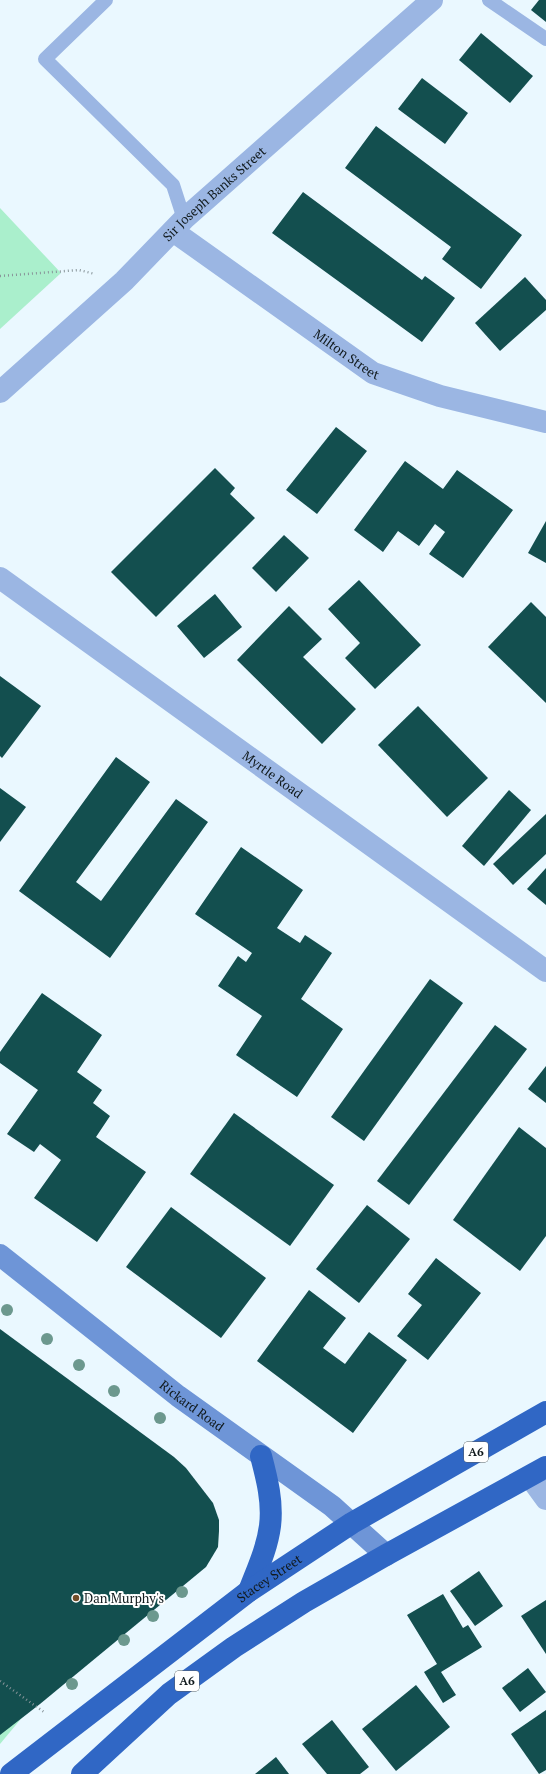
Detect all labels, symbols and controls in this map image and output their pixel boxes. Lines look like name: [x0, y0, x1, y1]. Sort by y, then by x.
street label: Sir Joseph Banks Street: [158, 142, 270, 245]
street label: Milton Street: [310, 325, 382, 384]
street label: Myrtle Road: [239, 746, 307, 802]
street label: Rickard Road: [156, 1376, 228, 1435]
road number: A6: [464, 1442, 488, 1462]
street label: Stacey Street: [233, 1550, 305, 1606]
place label: Dan Murphy's: [84, 1589, 164, 1607]
marker: Dan Murphy's: [71, 1593, 81, 1603]
road number: A6: [175, 1671, 199, 1691]

